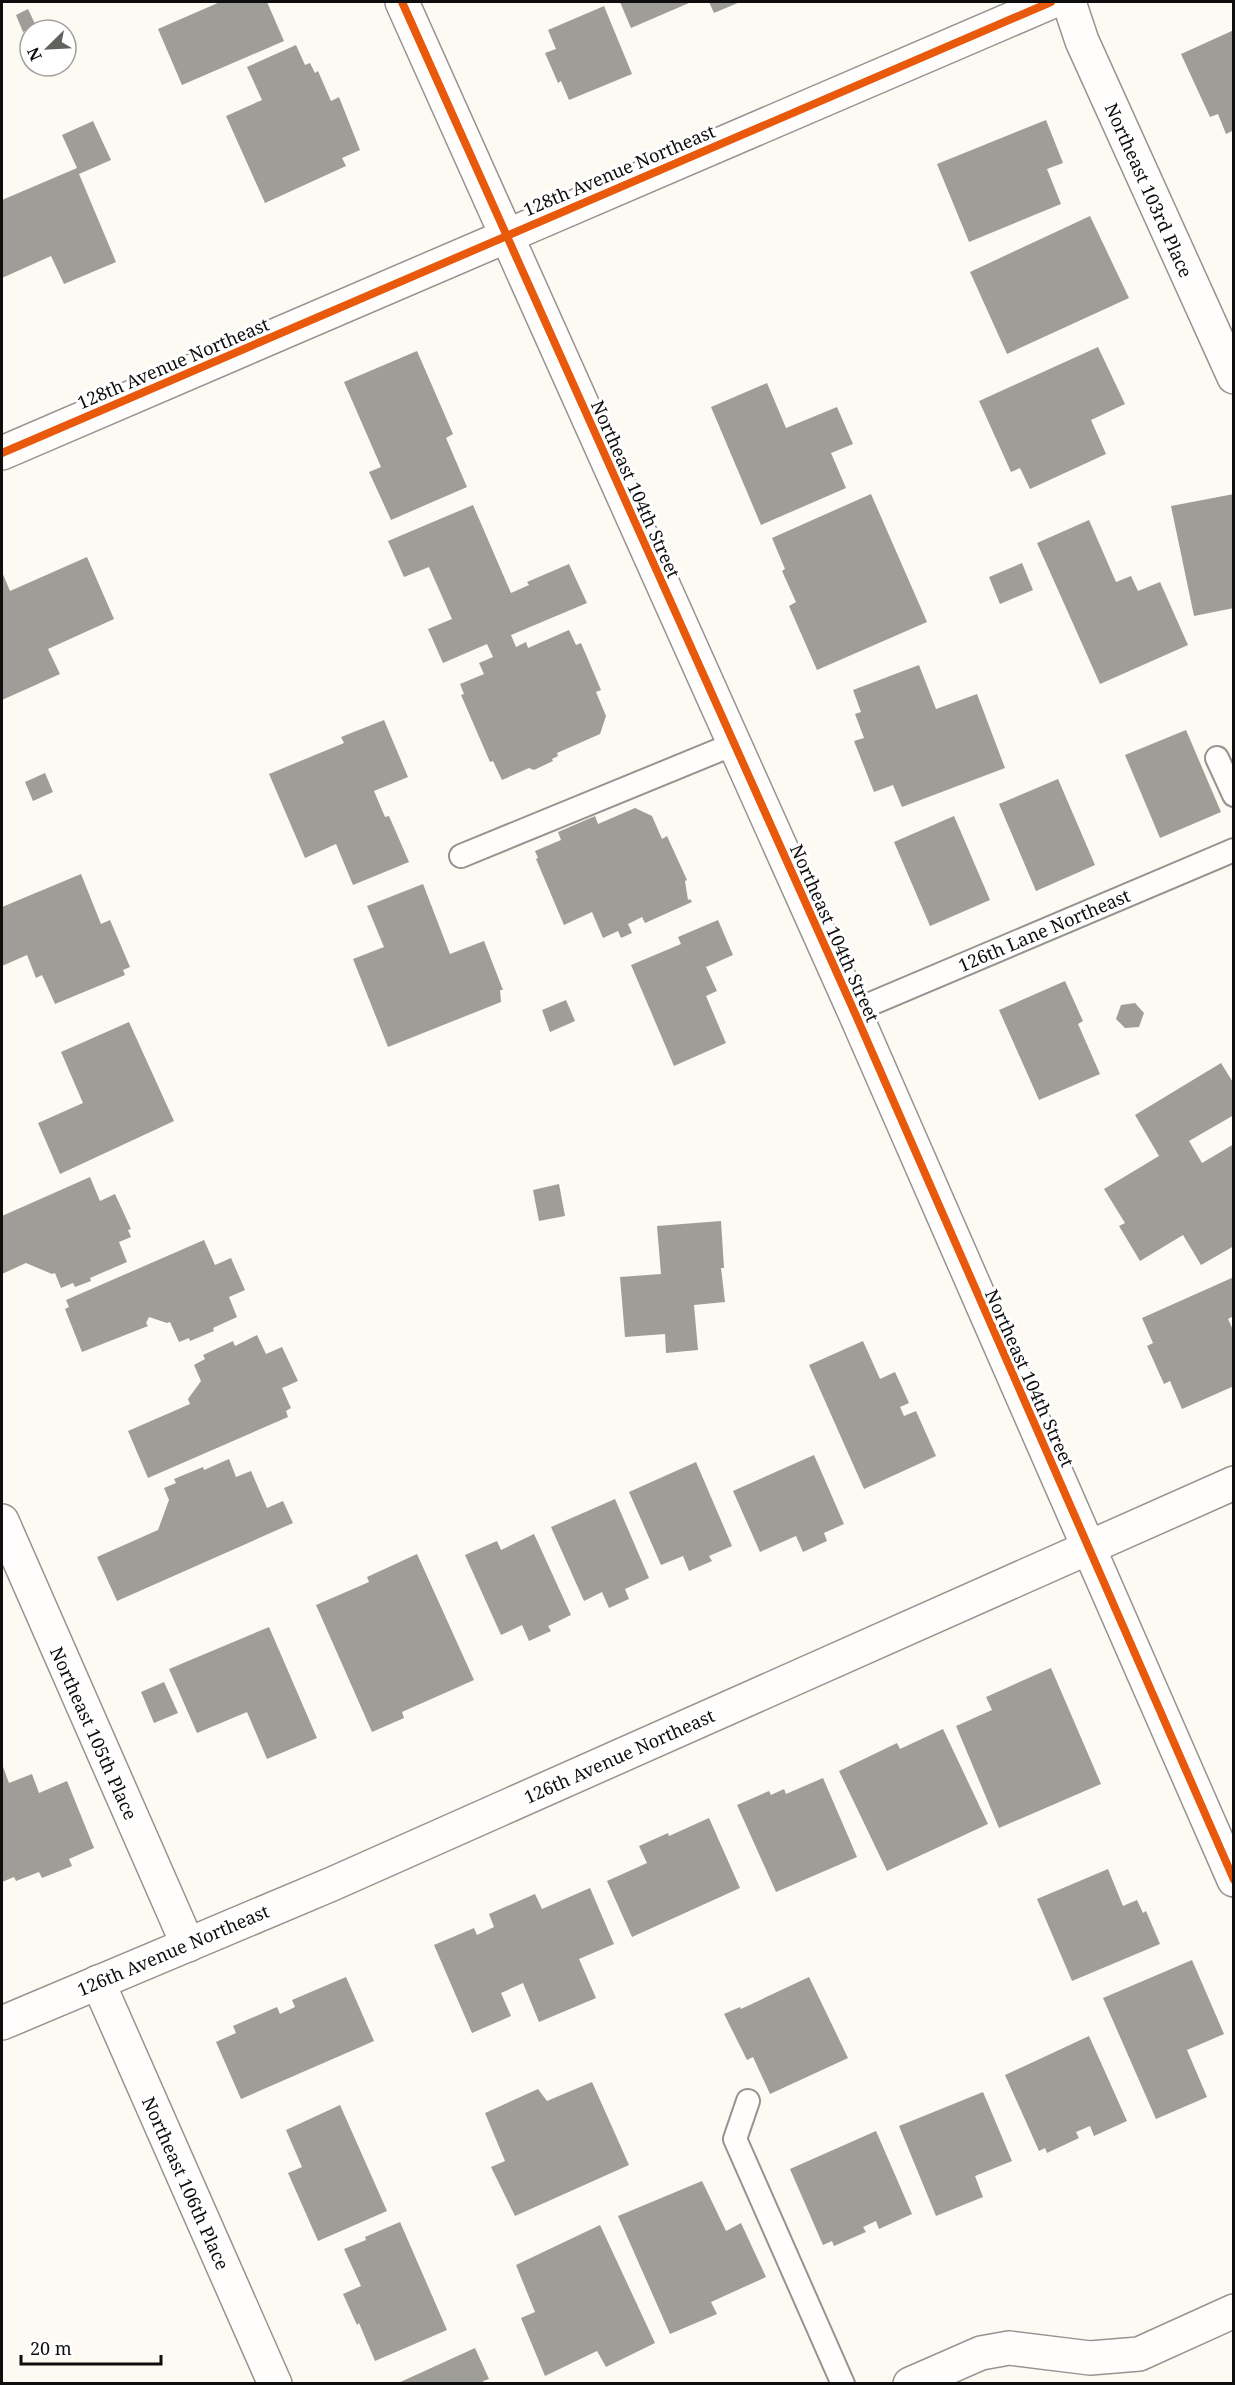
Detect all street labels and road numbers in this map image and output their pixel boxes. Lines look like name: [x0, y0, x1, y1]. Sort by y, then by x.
street label: Northeast 103rd Place: [1100, 99, 1198, 281]
street label: 128th Avenue Northeast: [519, 119, 719, 221]
street label: 128th Avenue Northeast: [73, 312, 273, 414]
street label: Northeast 104th Street: [586, 396, 686, 582]
street label: Northeast 104th Street: [785, 840, 885, 1026]
street label: 126th Lane Northeast: [954, 883, 1134, 977]
street label: Northeast 104th Street: [980, 1285, 1080, 1471]
street label: Northeast 105th Place: [45, 1643, 143, 1823]
street label: 126th Avenue Northeast: [520, 1703, 718, 1809]
street label: 126th Avenue Northeast: [73, 1899, 273, 2001]
street label: Northeast 106th Place: [137, 2093, 235, 2273]

